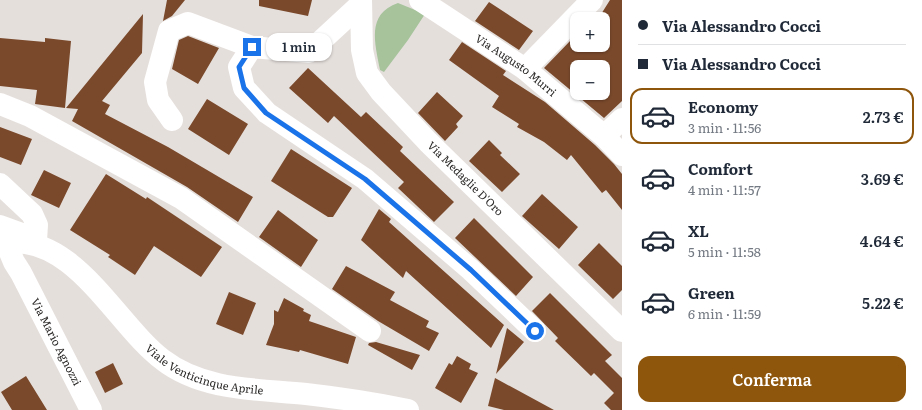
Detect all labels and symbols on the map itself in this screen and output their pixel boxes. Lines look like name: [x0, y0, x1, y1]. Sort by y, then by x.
street label: Via Augusto Murri: [473, 30, 561, 100]
callout: 1 min: [266, 33, 332, 61]
route end: [243, 38, 261, 56]
street label: Via Medaglie D'Oro: [424, 137, 508, 219]
street label: Via Mario Agnozzi: [28, 295, 86, 388]
route start: [526, 322, 544, 340]
street label: Viale Venticinque Aprile: [142, 340, 265, 397]

